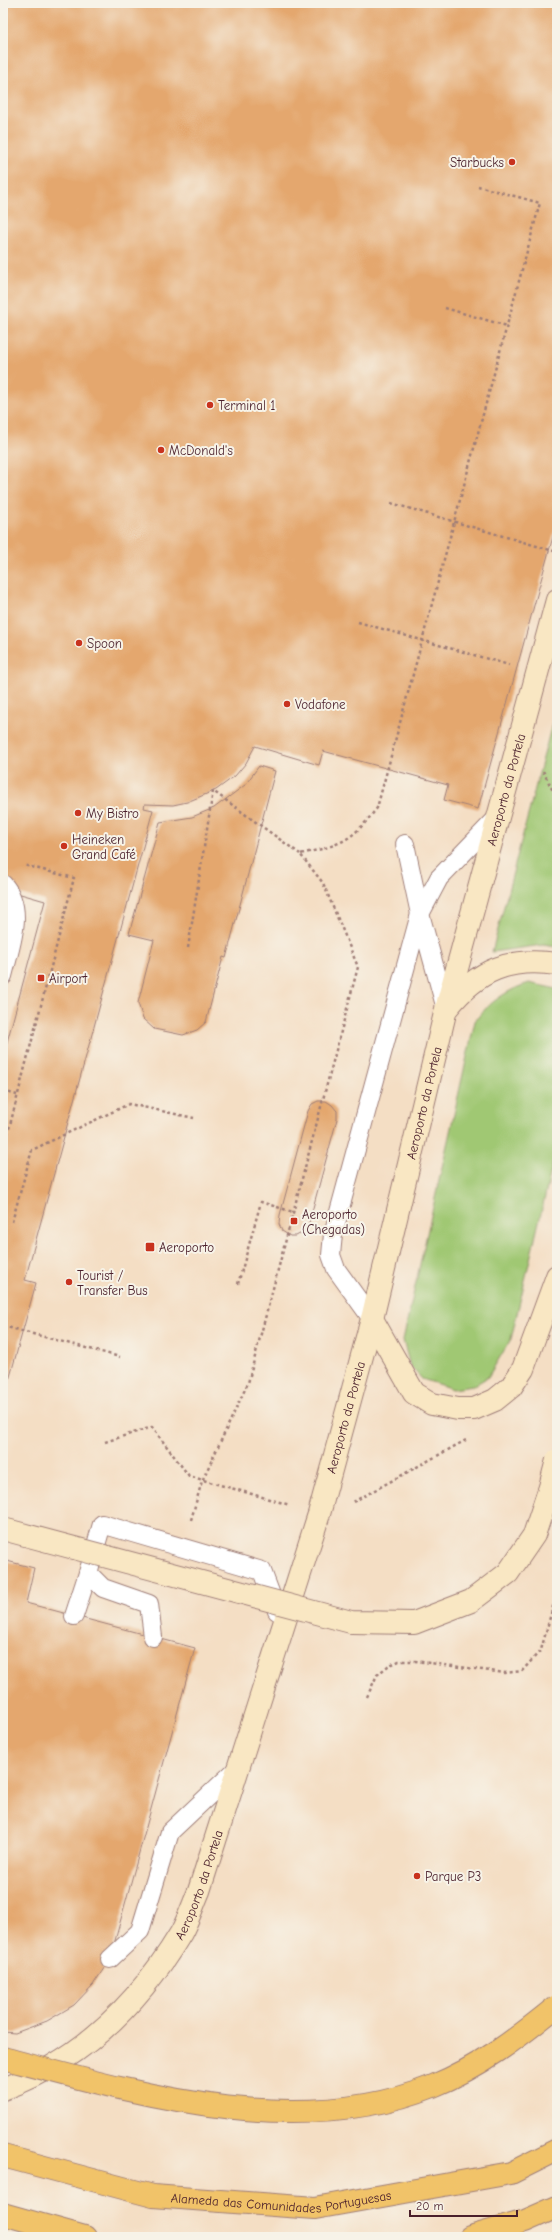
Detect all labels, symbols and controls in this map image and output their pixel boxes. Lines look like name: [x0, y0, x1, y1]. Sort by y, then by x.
place label: Starbucks: [450, 155, 504, 170]
marker: Starbucks: [507, 157, 517, 167]
place label: Terminal 1: [218, 398, 275, 413]
marker: Terminal 1: [205, 400, 215, 410]
place label: McDonald's: [169, 443, 233, 458]
marker: McDonald's: [156, 445, 166, 455]
place label: Spoon: [87, 636, 122, 651]
marker: Spoon: [74, 638, 84, 648]
place label: Vodafone: [295, 697, 346, 712]
marker: Vodafone: [282, 699, 292, 709]
street label: Aeroporto da Portela: [484, 732, 528, 847]
place label: My Bistro: [86, 806, 139, 821]
marker: My Bistro: [73, 808, 83, 818]
place label: Heineken Grand Café: [72, 832, 136, 862]
marker: Heineken Grand Café: [59, 841, 69, 851]
place label: Airport: [49, 971, 89, 986]
marker: Airport: [36, 973, 46, 983]
street label: Aeroporto da Portela: [403, 1045, 445, 1161]
place label: Aeroporto (Chegadas): [302, 1207, 365, 1237]
marker: Aeroporto (Chegadas): [289, 1216, 299, 1226]
place label: Aeroporto: [159, 1240, 214, 1255]
marker: Aeroporto: [144, 1241, 156, 1253]
place label: Tourist / Transfer Bus: [77, 1268, 148, 1298]
marker: Tourist / Transfer Bus: [64, 1277, 74, 1287]
street label: Aeroporto da Portela: [323, 1360, 368, 1475]
street label: Aeroporto da Portela: [172, 1828, 226, 1943]
place label: Parque P3: [425, 1869, 481, 1884]
marker: Parque P3: [412, 1871, 422, 1881]
street label: Alameda das Comunidades Portuguesas: [170, 2188, 392, 2216]
scale bar: [410, 2192, 517, 2218]
text: 20 m: [416, 2199, 444, 2213]

